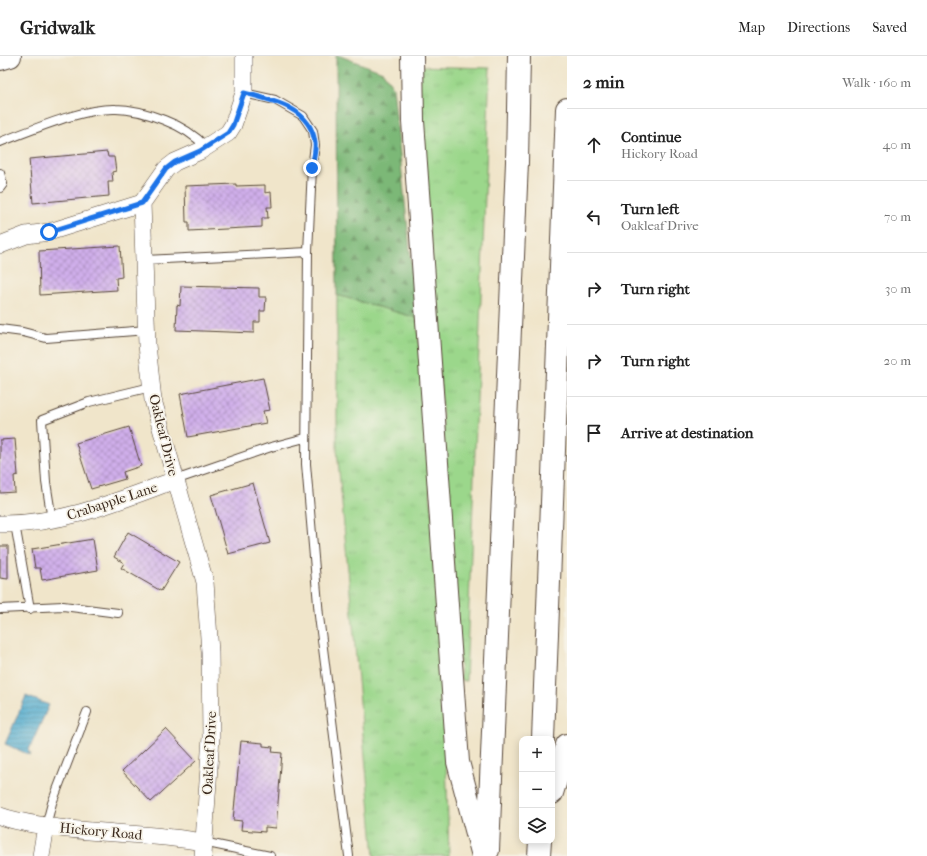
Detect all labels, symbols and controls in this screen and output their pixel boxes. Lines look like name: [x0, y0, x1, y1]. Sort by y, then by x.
text: Gridwalk: [20, 17, 95, 39]
text: Map: [738, 19, 765, 36]
text: Directions: [787, 19, 850, 36]
text: Saved: [872, 19, 907, 36]
text: 2 min: [583, 72, 624, 92]
text: Walk · 160 m: [842, 75, 911, 90]
text: Continue: [621, 128, 681, 146]
icon: ahead: [583, 134, 605, 156]
text: 40 m: [883, 137, 911, 152]
text: Hickory Road: [621, 146, 698, 161]
route end: [303, 159, 321, 177]
text: Turn left: [621, 200, 679, 218]
icon: left: [583, 206, 605, 228]
text: 70 m: [884, 209, 911, 224]
text: Oakleaf Drive: [621, 218, 699, 233]
route start: [40, 223, 58, 241]
icon: right: [583, 278, 605, 300]
text: Turn right: [621, 280, 690, 298]
text: 30 m: [885, 281, 911, 296]
icon: right: [583, 350, 605, 372]
text: Turn right: [621, 352, 690, 370]
text: 20 m: [884, 353, 911, 368]
street label: Oakleaf Drive: [145, 392, 182, 478]
icon: arrive: [583, 422, 605, 444]
text: Arrive at destination: [621, 424, 753, 442]
street label: Crabapple Lane: [65, 479, 160, 524]
street label: Oakleaf Drive: [199, 711, 220, 795]
map controls: [519, 736, 555, 844]
button: +: [519, 736, 555, 772]
button: −: [519, 772, 555, 808]
button: layers: [519, 808, 555, 844]
street label: Hickory Road: [59, 819, 143, 844]

